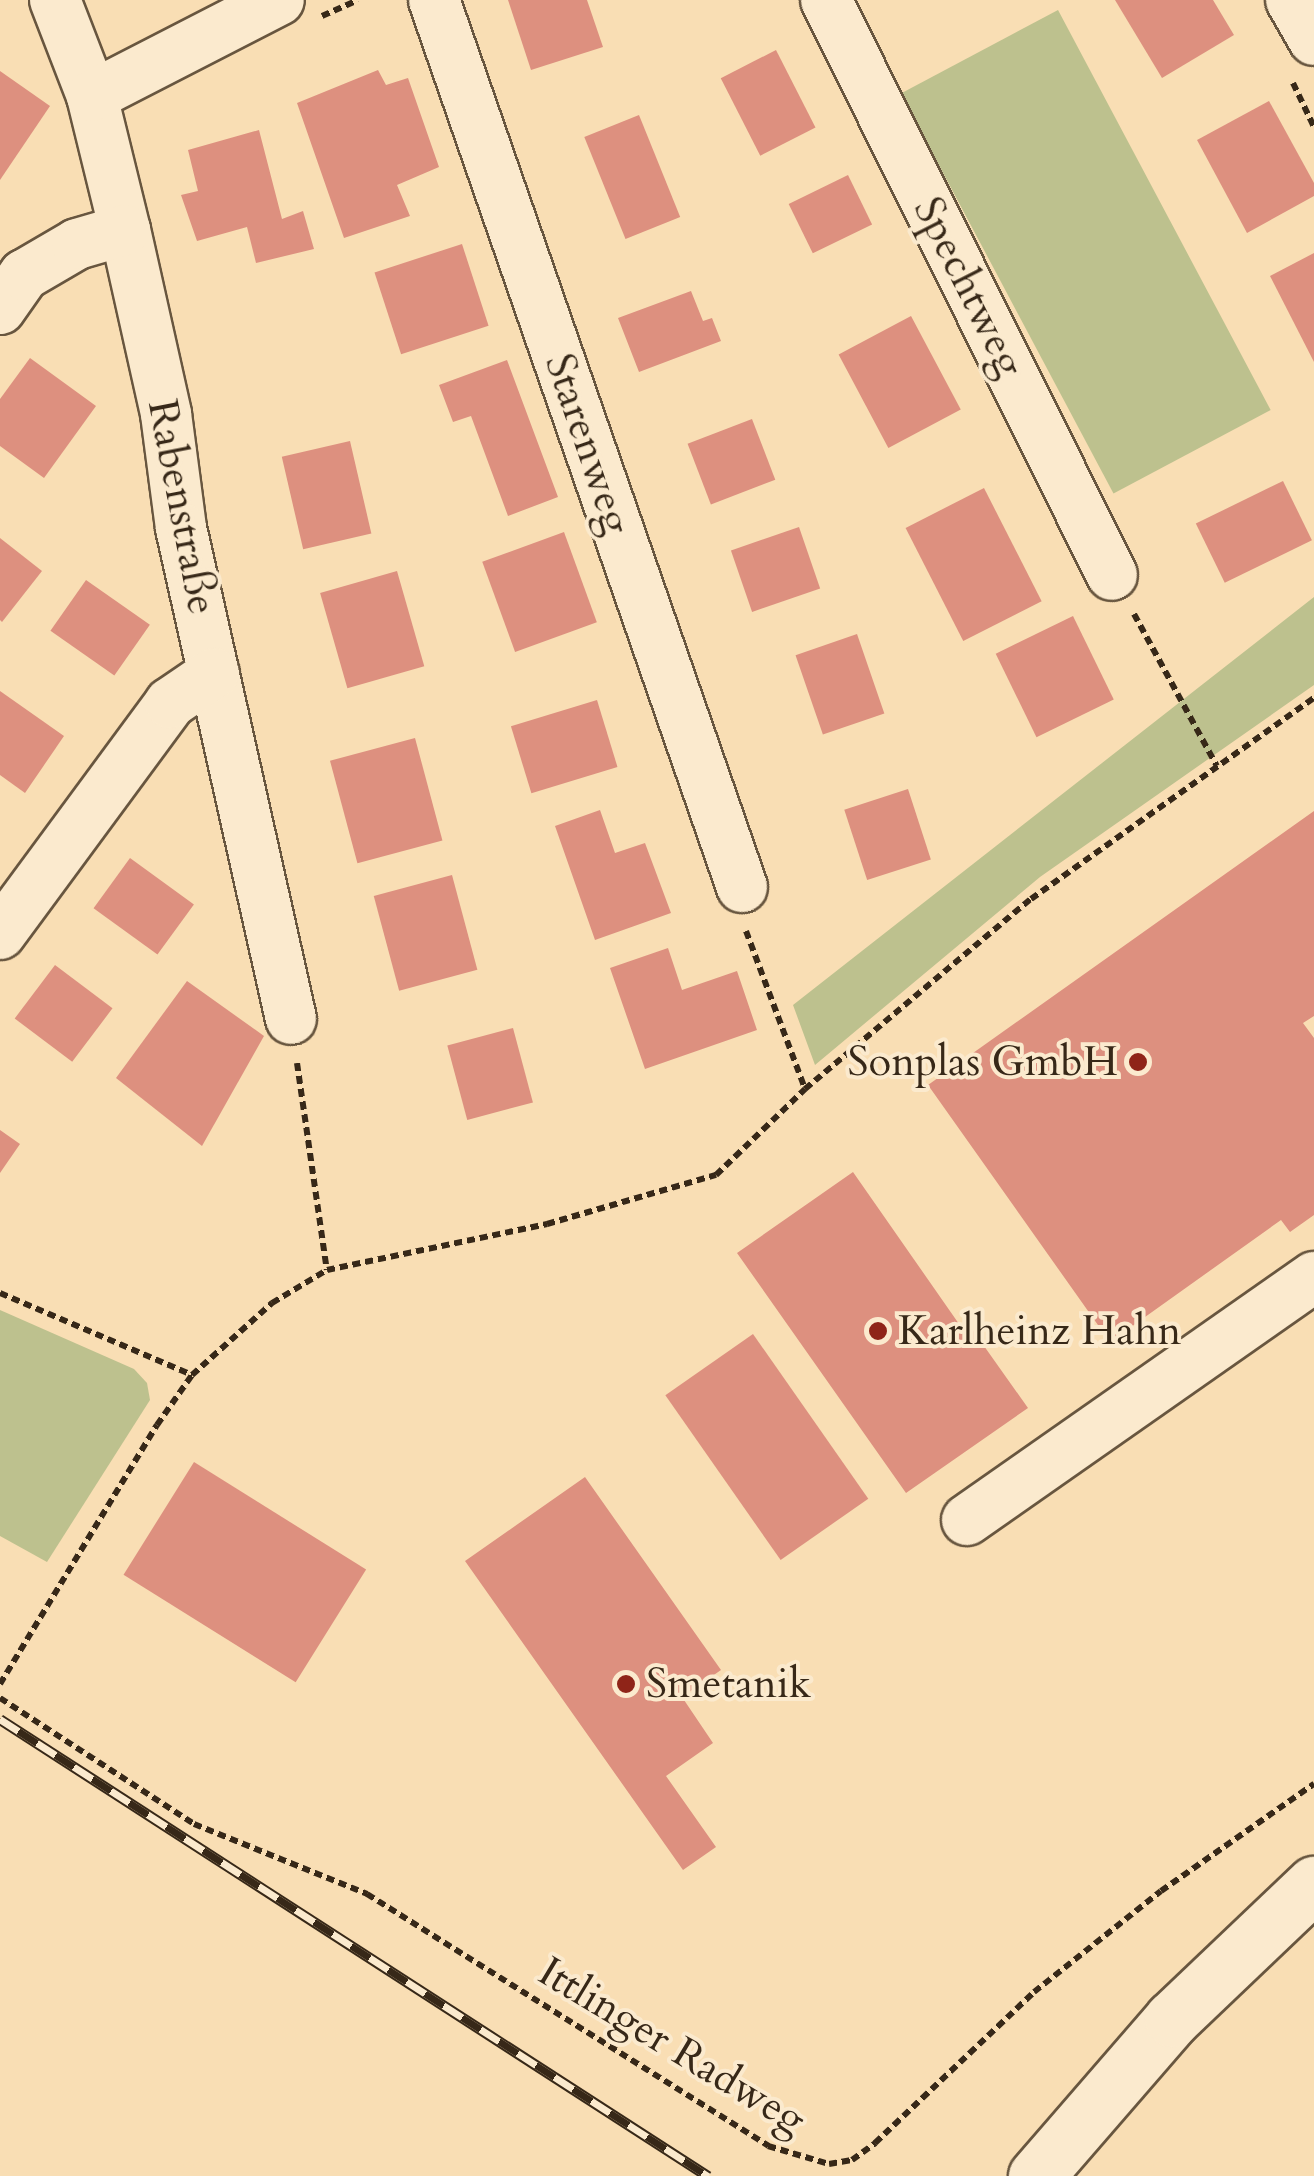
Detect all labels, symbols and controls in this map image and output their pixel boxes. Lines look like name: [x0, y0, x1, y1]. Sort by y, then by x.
street label: Spechtweg: [902, 189, 1036, 385]
street label: Starenweg: [534, 347, 642, 541]
street label: Rabenstraße: [137, 395, 227, 619]
place label: Sonplas GmbH: [847, 1037, 1118, 1087]
marker: Sonplas GmbH: [1127, 1051, 1149, 1073]
place label: Karlheinz Hahn: [898, 1306, 1181, 1356]
marker: Karlheinz Hahn: [867, 1320, 889, 1342]
place label: Smetanik: [646, 1659, 811, 1709]
marker: Smetanik: [615, 1673, 637, 1695]
street label: Ittlinger Radweg: [529, 1947, 815, 2145]

